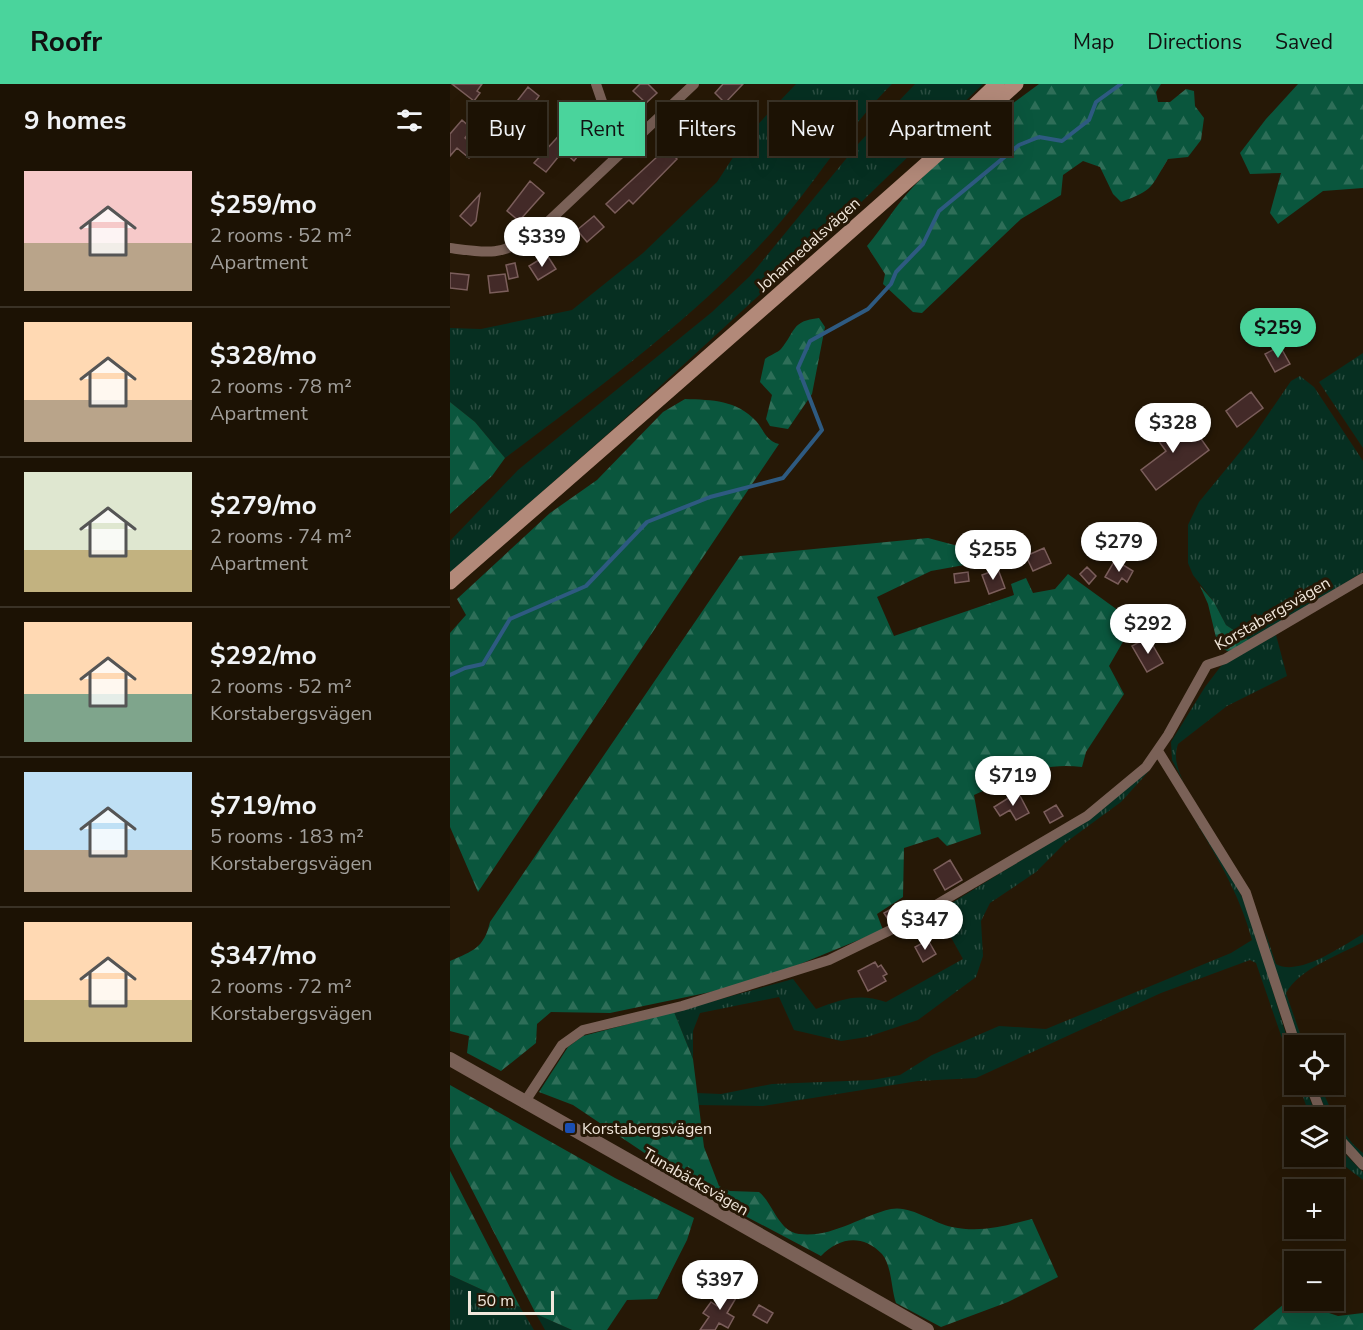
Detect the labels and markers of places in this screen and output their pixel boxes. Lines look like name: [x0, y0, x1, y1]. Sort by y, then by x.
pin: $339: [506, 217, 578, 268]
pin: $259: [1242, 308, 1314, 359]
pin: $328: [1137, 403, 1209, 454]
pin: $279: [1083, 522, 1155, 573]
pin: $255: [957, 530, 1029, 581]
pin: $292: [1112, 604, 1184, 655]
pin: $719: [977, 756, 1049, 807]
pin: $347: [889, 900, 961, 951]
place label: Korstabergsvägen: [582, 1118, 712, 1140]
marker: Korstabergsvägen: [563, 1121, 577, 1135]
pin: $397: [684, 1260, 756, 1311]

